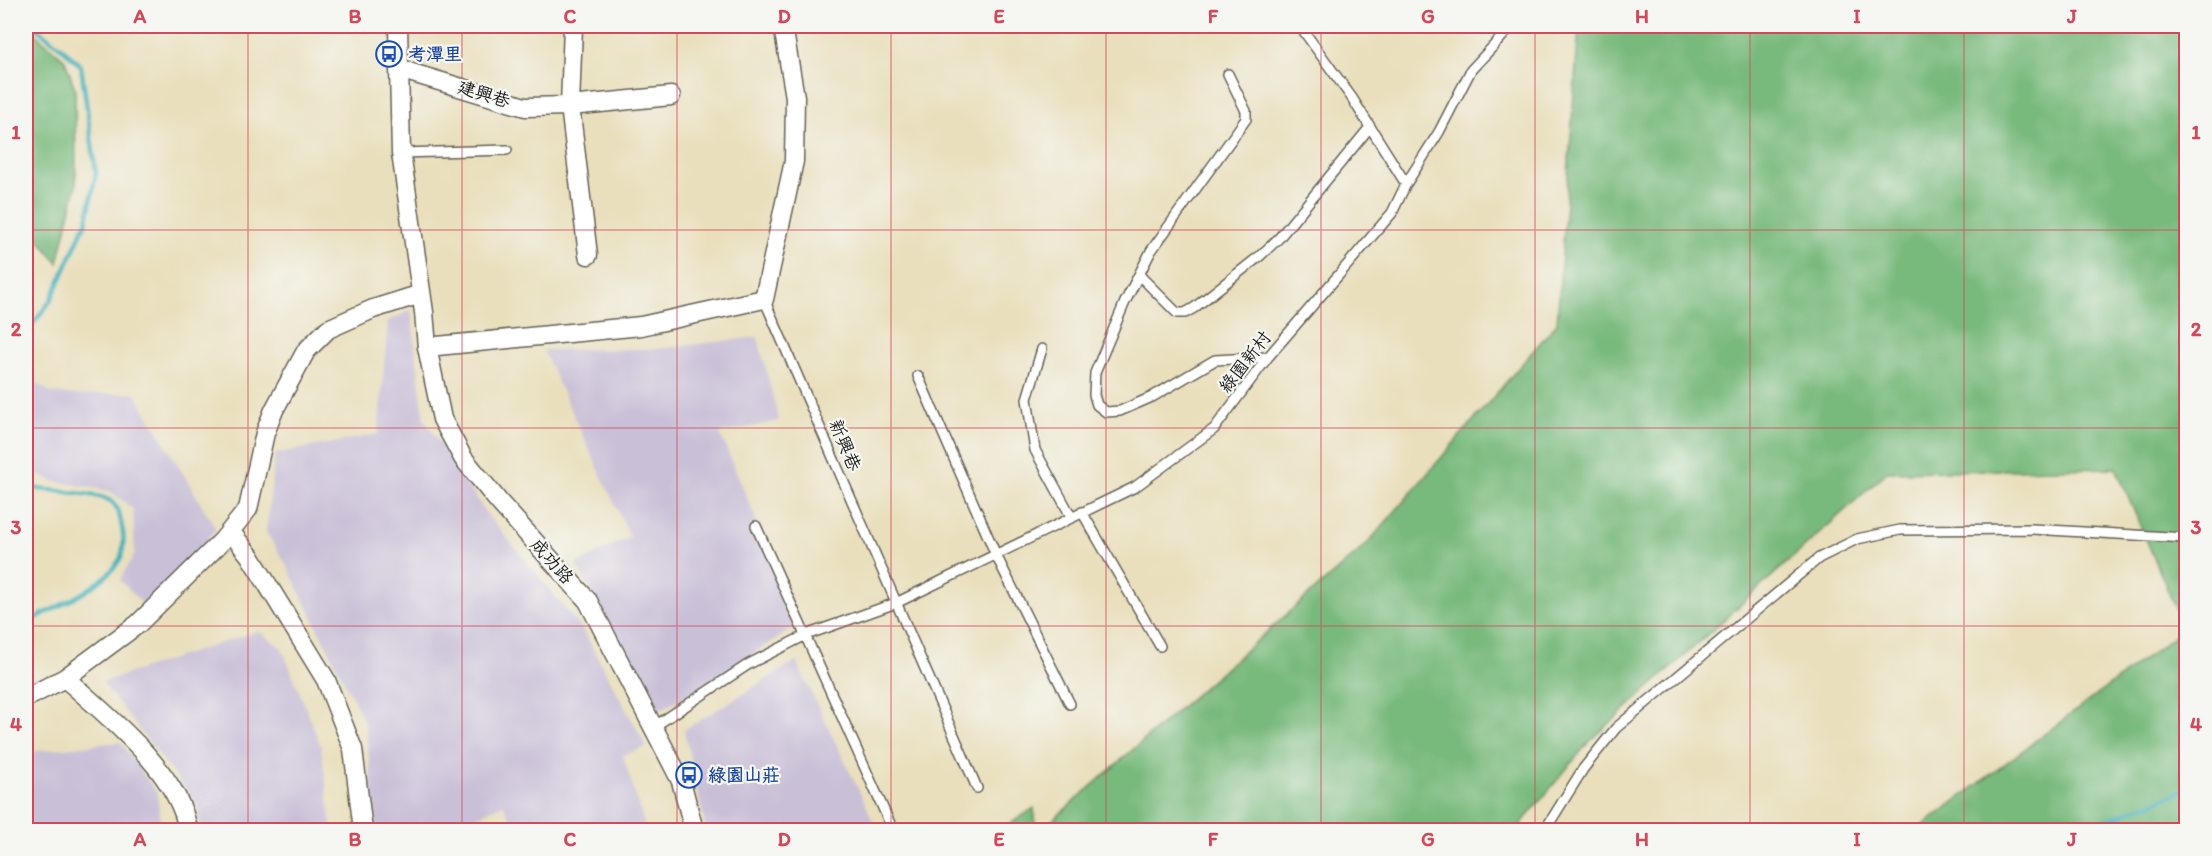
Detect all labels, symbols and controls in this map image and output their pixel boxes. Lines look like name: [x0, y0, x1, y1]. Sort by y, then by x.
text: A: [133, 4, 147, 28]
text: B: [349, 4, 362, 28]
text: C: [564, 4, 577, 28]
text: D: [777, 4, 791, 28]
text: E: [993, 4, 1005, 28]
text: F: [1208, 4, 1219, 28]
text: G: [1421, 4, 1435, 28]
text: H: [1635, 4, 1649, 28]
text: I: [1853, 4, 1861, 28]
text: J: [2066, 4, 2077, 28]
bus stop icon: 考潭里: [374, 39, 404, 69]
place label: 考潭里: [408, 43, 462, 65]
street label: 建興巷: [455, 76, 513, 112]
text: 1: [11, 120, 21, 144]
text: 1: [2191, 120, 2201, 144]
text: 2: [11, 317, 22, 341]
text: 2: [2191, 317, 2202, 341]
street label: 綠園新村: [1214, 327, 1276, 397]
street label: 新興巷: [824, 416, 866, 474]
text: 3: [11, 515, 22, 539]
text: 3: [2191, 515, 2202, 539]
street label: 成功路: [526, 534, 578, 588]
text: 4: [10, 712, 22, 736]
text: 4: [2190, 712, 2202, 736]
bus stop icon: 綠園山莊: [674, 760, 704, 790]
place label: 綠園山莊: [708, 764, 780, 786]
text: A: [133, 827, 147, 851]
text: B: [349, 827, 362, 851]
text: C: [564, 827, 577, 851]
text: D: [777, 827, 791, 851]
text: E: [993, 827, 1005, 851]
text: F: [1208, 827, 1219, 851]
text: G: [1421, 827, 1435, 851]
text: H: [1635, 827, 1649, 851]
text: I: [1853, 827, 1861, 851]
text: J: [2066, 827, 2077, 851]

